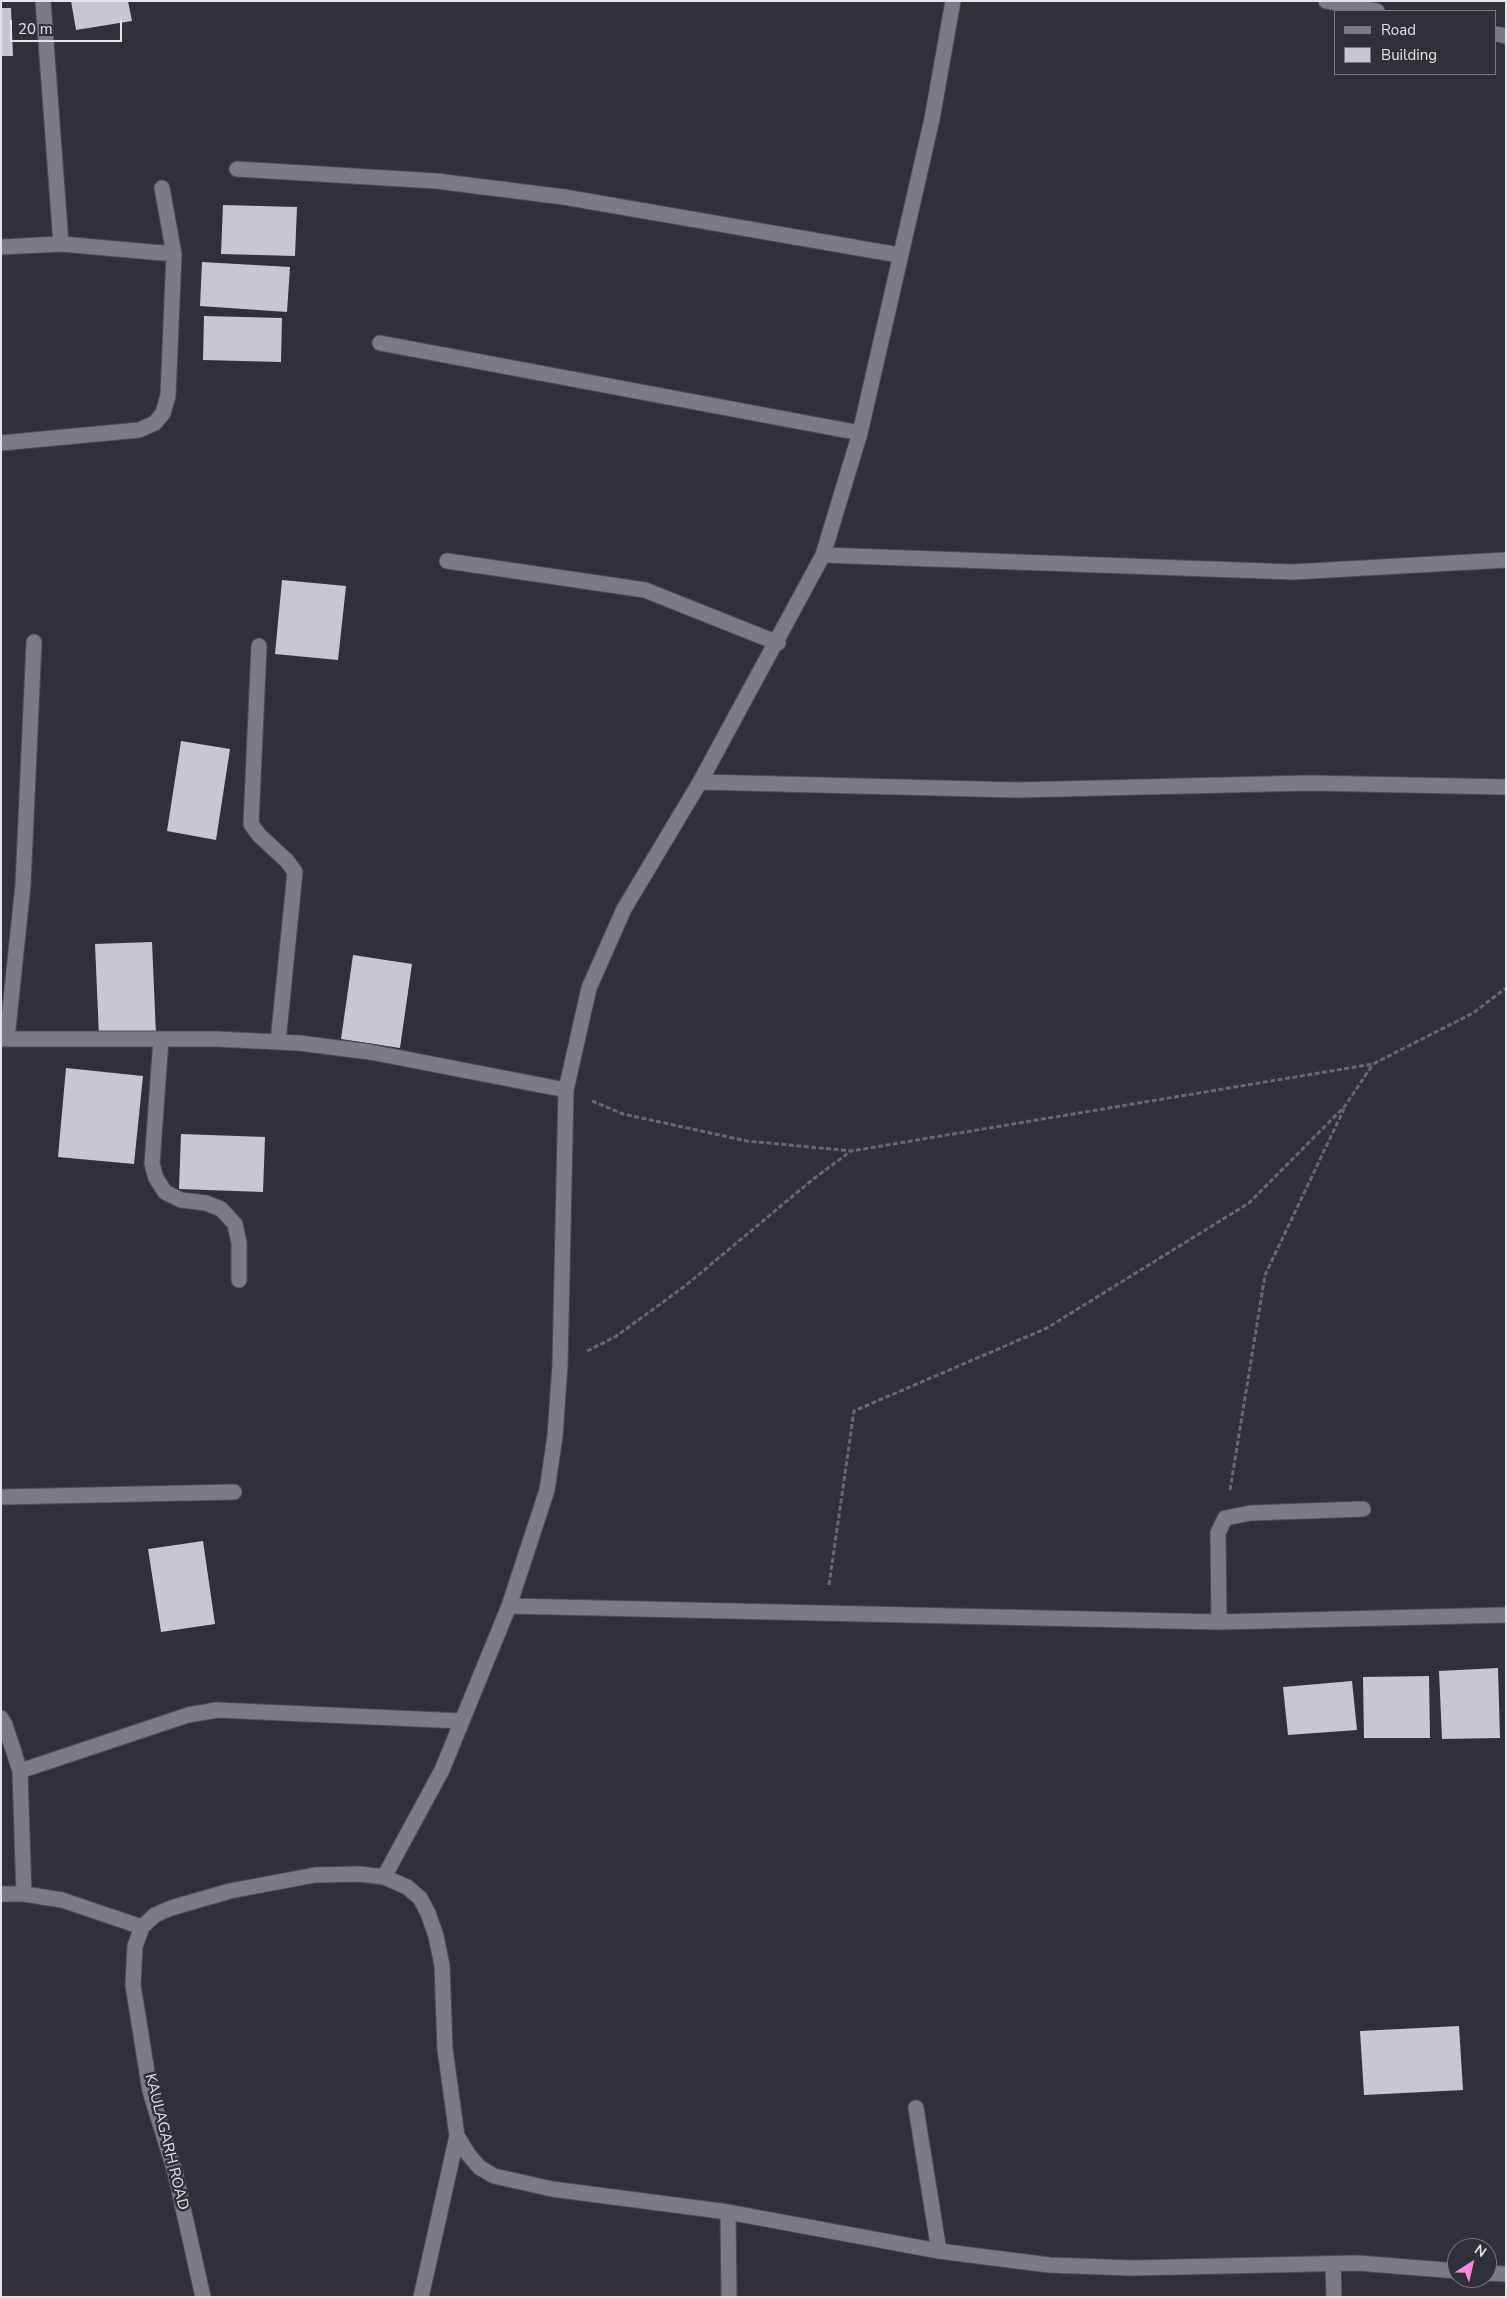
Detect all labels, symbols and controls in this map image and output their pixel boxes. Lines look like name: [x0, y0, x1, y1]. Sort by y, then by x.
scale bar: [12, 10, 125, 42]
legend: [1334, 10, 1497, 75]
text: 20 m: [18, 19, 53, 39]
text: Road: [1381, 20, 1416, 40]
text: Building: [1381, 45, 1437, 65]
street label: KAULAGARH ROAD: [140, 2072, 192, 2212]
north arrow: [1447, 2238, 1497, 2288]
text: N: [1471, 2240, 1490, 2262]

